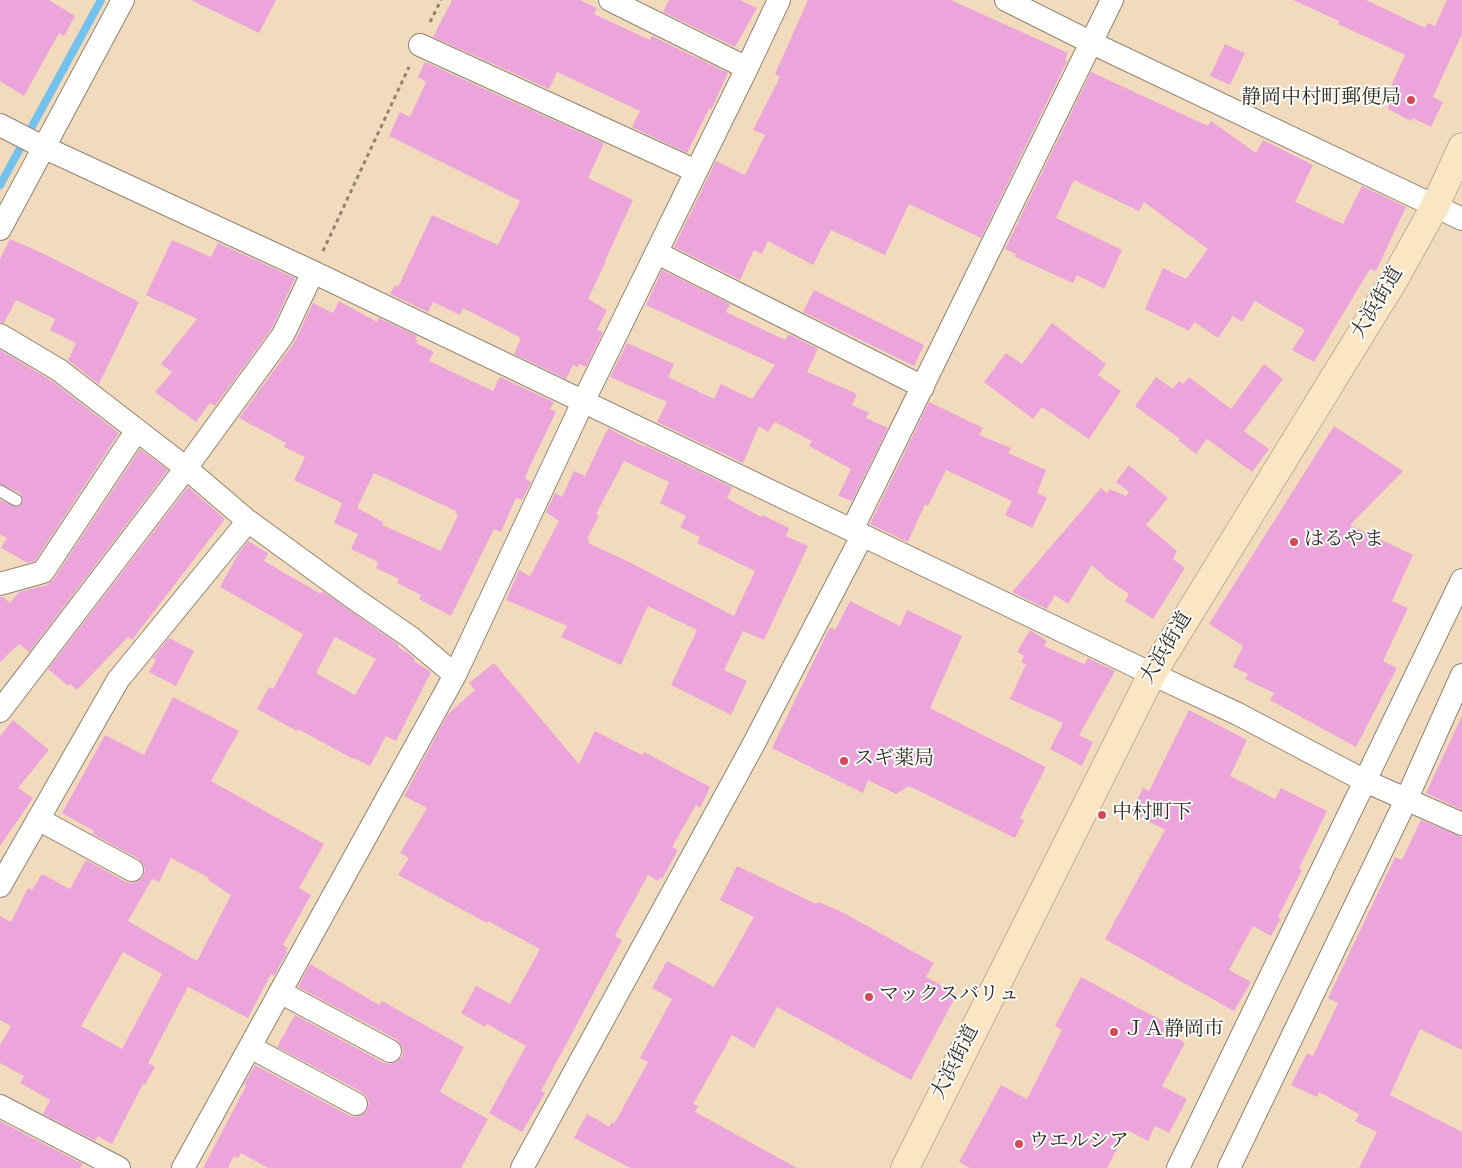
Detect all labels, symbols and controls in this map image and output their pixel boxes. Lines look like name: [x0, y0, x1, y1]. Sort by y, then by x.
place label: 静岡中村町郵便局: [1241, 88, 1401, 112]
marker: 静岡中村町郵便局: [1405, 94, 1417, 106]
street label: 大浜街道: [1348, 264, 1410, 344]
place label: はるやま: [1304, 530, 1384, 554]
marker: はるやま: [1288, 536, 1300, 548]
street label: 大浜街道: [1137, 609, 1199, 689]
place label: スギ薬局: [854, 749, 934, 773]
marker: スギ薬局: [838, 755, 850, 767]
place label: 中村町下: [1112, 803, 1192, 827]
marker: 中村町下: [1096, 809, 1108, 821]
place label: マックスバリュ: [879, 985, 1019, 1009]
marker: マックスバリュ: [863, 991, 875, 1003]
place label: ＪＡ静岡市: [1124, 1020, 1224, 1044]
street label: 大浜街道: [928, 1022, 986, 1104]
marker: ＪＡ静岡市: [1108, 1026, 1120, 1038]
place label: ウエルシア: [1029, 1132, 1129, 1156]
marker: ウエルシア: [1013, 1138, 1025, 1150]

